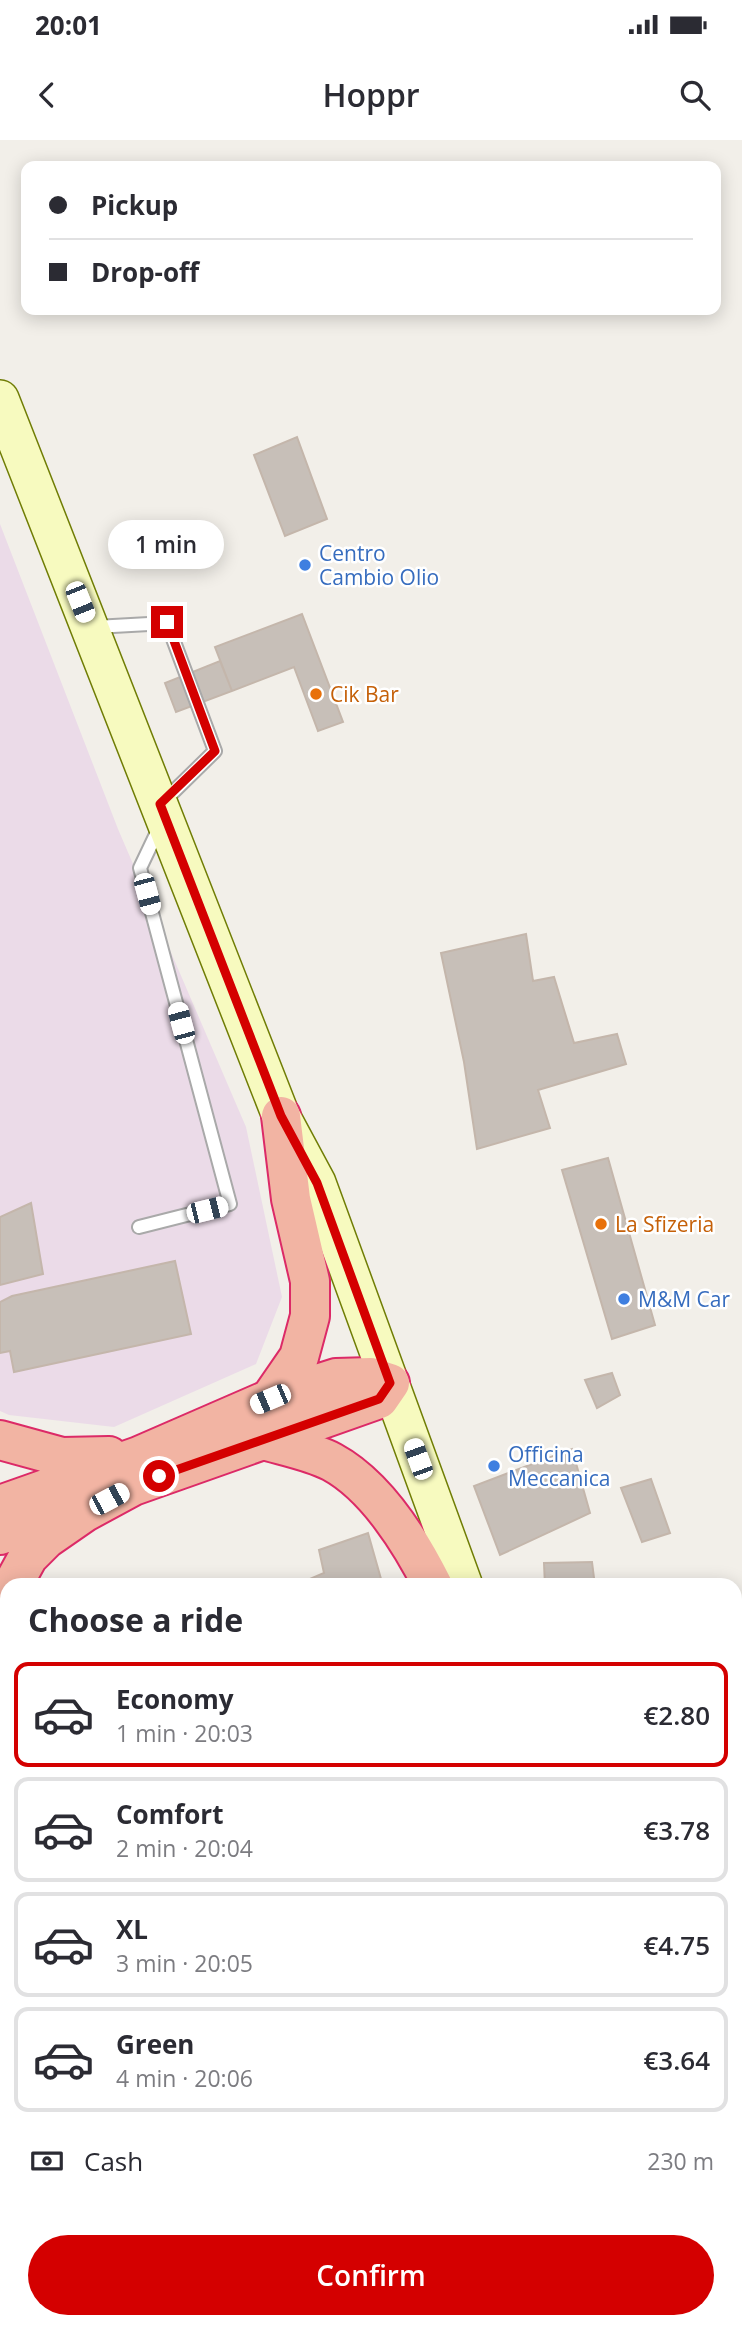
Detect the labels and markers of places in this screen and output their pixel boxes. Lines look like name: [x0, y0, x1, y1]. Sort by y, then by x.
place label: Centro Cambio Olio: [319, 539, 439, 591]
marker: Centro Cambio Olio: [297, 557, 313, 573]
place label: Cik Bar: [330, 680, 399, 708]
marker: Cik Bar: [308, 686, 324, 702]
place label: La Sfizeria: [615, 1210, 714, 1238]
marker: La Sfizeria: [593, 1216, 609, 1232]
place label: M&M Car: [638, 1285, 730, 1313]
marker: M&M Car: [616, 1291, 632, 1307]
place label: Officina Meccanica: [508, 1440, 610, 1492]
marker: Officina Meccanica: [486, 1458, 502, 1474]

